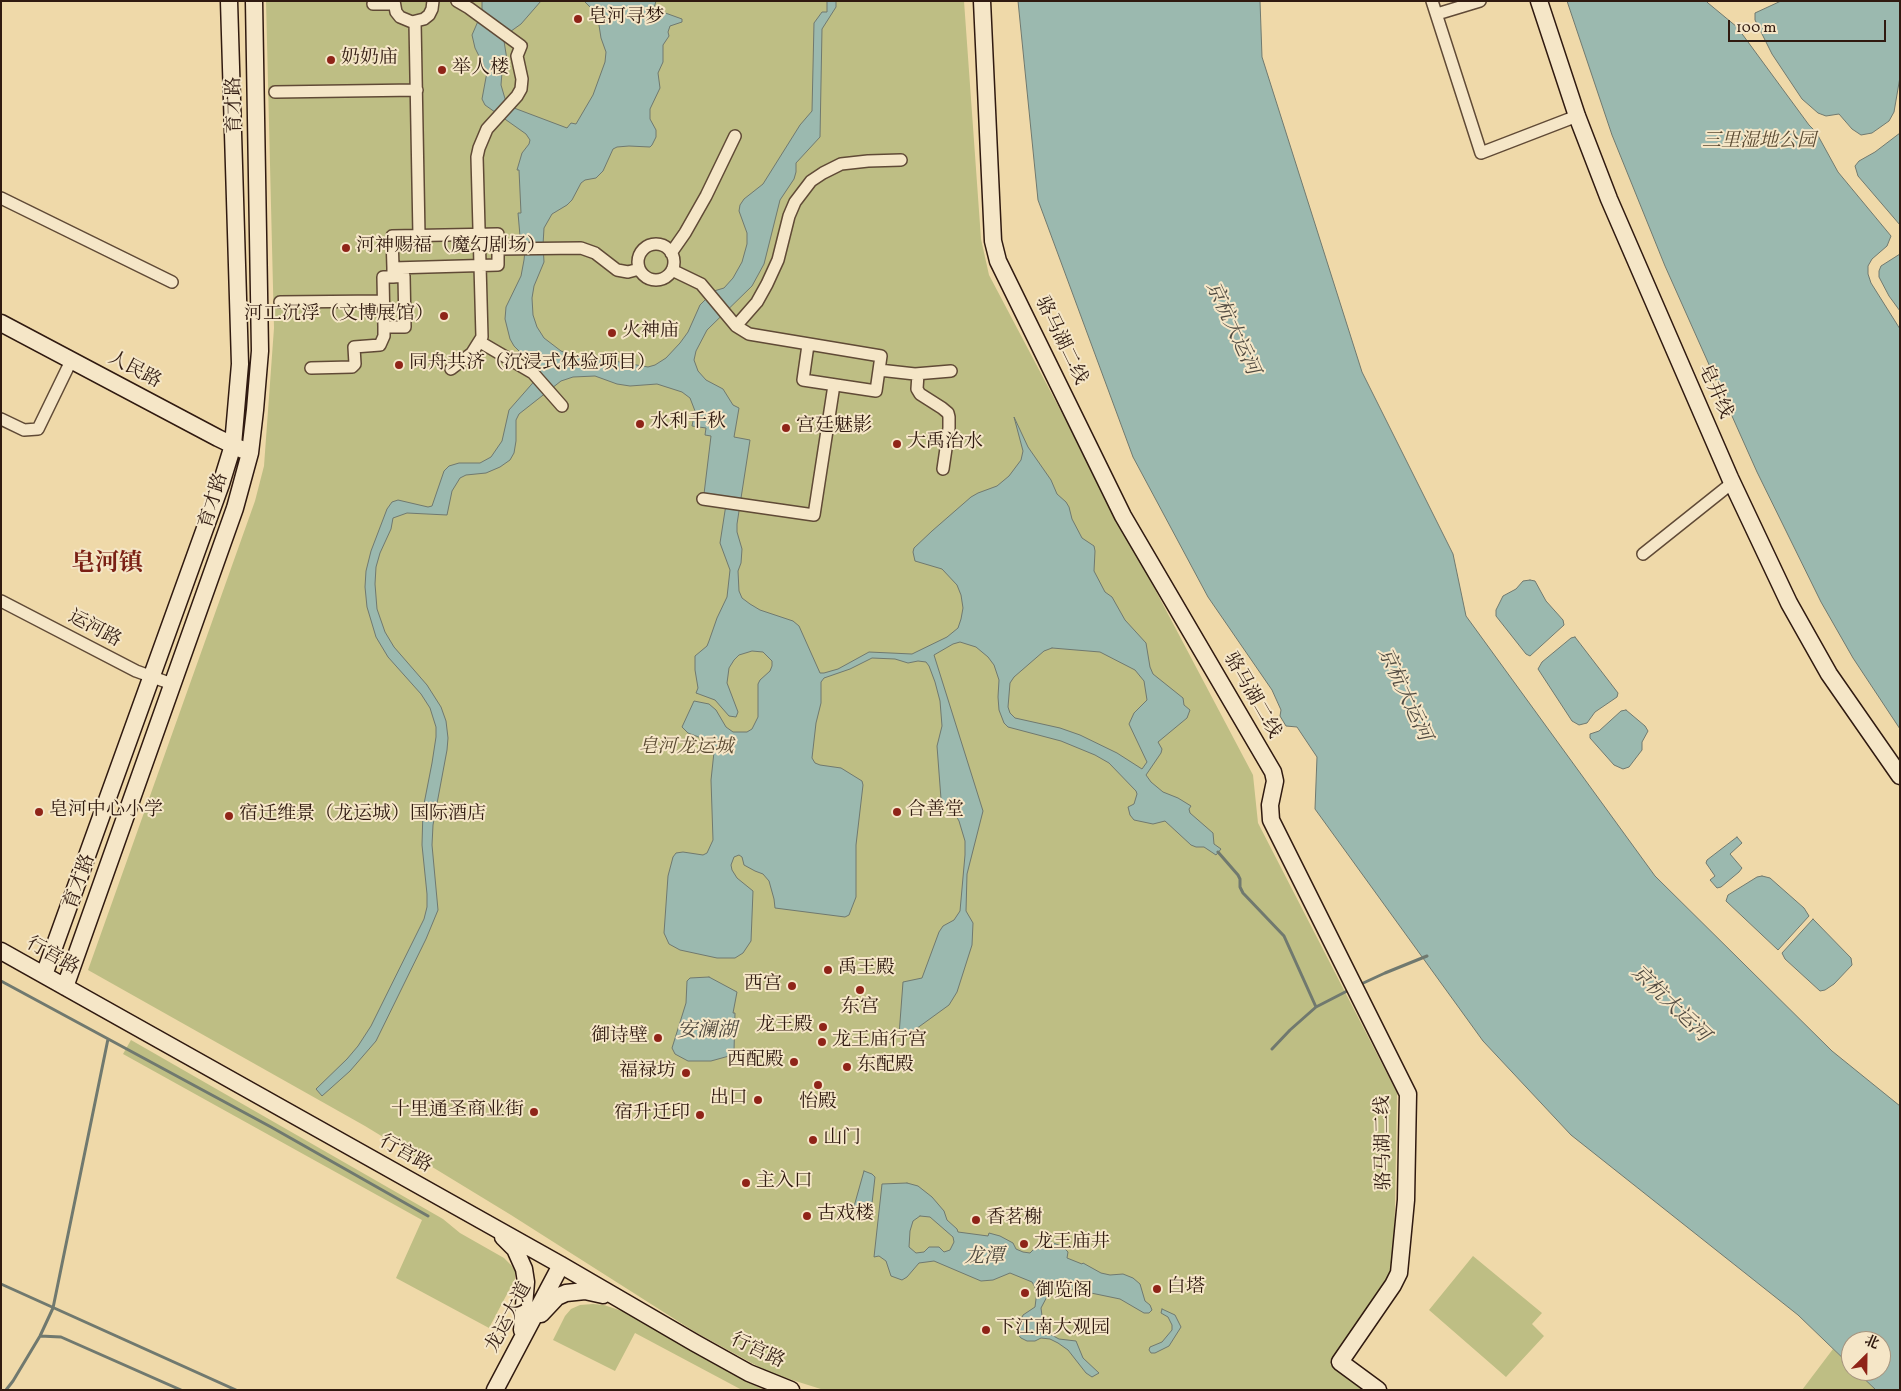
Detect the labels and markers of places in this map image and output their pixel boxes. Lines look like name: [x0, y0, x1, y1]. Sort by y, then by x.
place label: 皂河寻梦: [588, 8, 664, 30]
marker: 皂河寻梦: [572, 13, 584, 25]
place label: 奶奶庙: [341, 49, 398, 71]
marker: 奶奶庙: [325, 54, 337, 66]
place label: 举人楼: [452, 59, 509, 81]
marker: 举人楼: [436, 64, 448, 76]
place label: 河神赐福（魔幻剧场）: [356, 237, 546, 259]
marker: 河神赐福（魔幻剧场）: [340, 242, 352, 254]
place label: 河工沉浮（文博展馆）: [244, 305, 434, 327]
marker: 河工沉浮（文博展馆）: [438, 310, 450, 322]
place label: 火神庙: [622, 322, 679, 344]
marker: 火神庙: [606, 327, 618, 339]
place label: 同舟共济（沉浸式体验项目）: [409, 354, 656, 376]
marker: 同舟共济（沉浸式体验项目）: [393, 359, 405, 371]
place label: 水利千秋: [650, 413, 726, 435]
place label: 宫廷魅影: [796, 417, 872, 439]
marker: 水利千秋: [634, 418, 646, 430]
marker: 宫廷魅影: [780, 422, 792, 434]
place label: 大禹治水: [907, 433, 983, 455]
marker: 大禹治水: [891, 438, 903, 450]
place label: 皂河中心小学: [49, 801, 163, 823]
place label: 合善堂: [907, 801, 964, 823]
place label: 宿迁维景（龙运城）国际酒店: [239, 805, 486, 827]
marker: 皂河中心小学: [33, 806, 45, 818]
marker: 合善堂: [891, 806, 903, 818]
marker: 宿迁维景（龙运城）国际酒店: [223, 810, 235, 822]
place label: 禹王殿: [838, 959, 895, 981]
marker: 禹王殿: [822, 964, 834, 976]
place label: 西宫: [744, 975, 782, 997]
marker: 西宫: [786, 980, 798, 992]
marker: 东宫: [854, 984, 866, 996]
place label: 东宫: [841, 998, 879, 1020]
place label: 龙王殿: [756, 1016, 813, 1038]
marker: 龙王殿: [817, 1021, 829, 1033]
place label: 御诗壁: [591, 1027, 648, 1049]
place label: 龙王庙行宫: [832, 1031, 927, 1053]
marker: 御诗壁: [652, 1032, 664, 1044]
marker: 龙王庙行宫: [816, 1036, 828, 1048]
place label: 西配殿: [727, 1051, 784, 1073]
marker: 西配殿: [788, 1056, 800, 1068]
place label: 东配殿: [857, 1056, 914, 1078]
marker: 东配殿: [841, 1061, 853, 1073]
place label: 福禄坊: [619, 1062, 676, 1084]
marker: 福禄坊: [680, 1067, 692, 1079]
marker: 怡殿: [812, 1079, 824, 1091]
place label: 出口: [710, 1089, 748, 1111]
place label: 怡殿: [799, 1093, 837, 1115]
marker: 出口: [752, 1094, 764, 1106]
place label: 十里通圣商业街: [391, 1101, 524, 1123]
place label: 宿升迁印: [614, 1104, 690, 1126]
marker: 十里通圣商业街: [528, 1106, 540, 1118]
marker: 宿升迁印: [694, 1109, 706, 1121]
place label: 山门: [823, 1129, 861, 1151]
marker: 山门: [807, 1134, 819, 1146]
place label: 主入口: [756, 1172, 813, 1194]
marker: 主入口: [740, 1177, 752, 1189]
place label: 古戏楼: [817, 1205, 874, 1227]
place label: 香茗榭: [986, 1209, 1043, 1231]
marker: 古戏楼: [801, 1210, 813, 1222]
marker: 香茗榭: [970, 1214, 982, 1226]
place label: 龙王庙井: [1034, 1233, 1110, 1255]
marker: 龙王庙井: [1018, 1238, 1030, 1250]
place label: 白塔: [1167, 1278, 1205, 1300]
place label: 御览阁: [1035, 1282, 1092, 1304]
marker: 白塔: [1151, 1283, 1163, 1295]
marker: 御览阁: [1019, 1287, 1031, 1299]
place label: 下江南大观园: [996, 1319, 1110, 1341]
marker: 下江南大观园: [980, 1324, 992, 1336]

